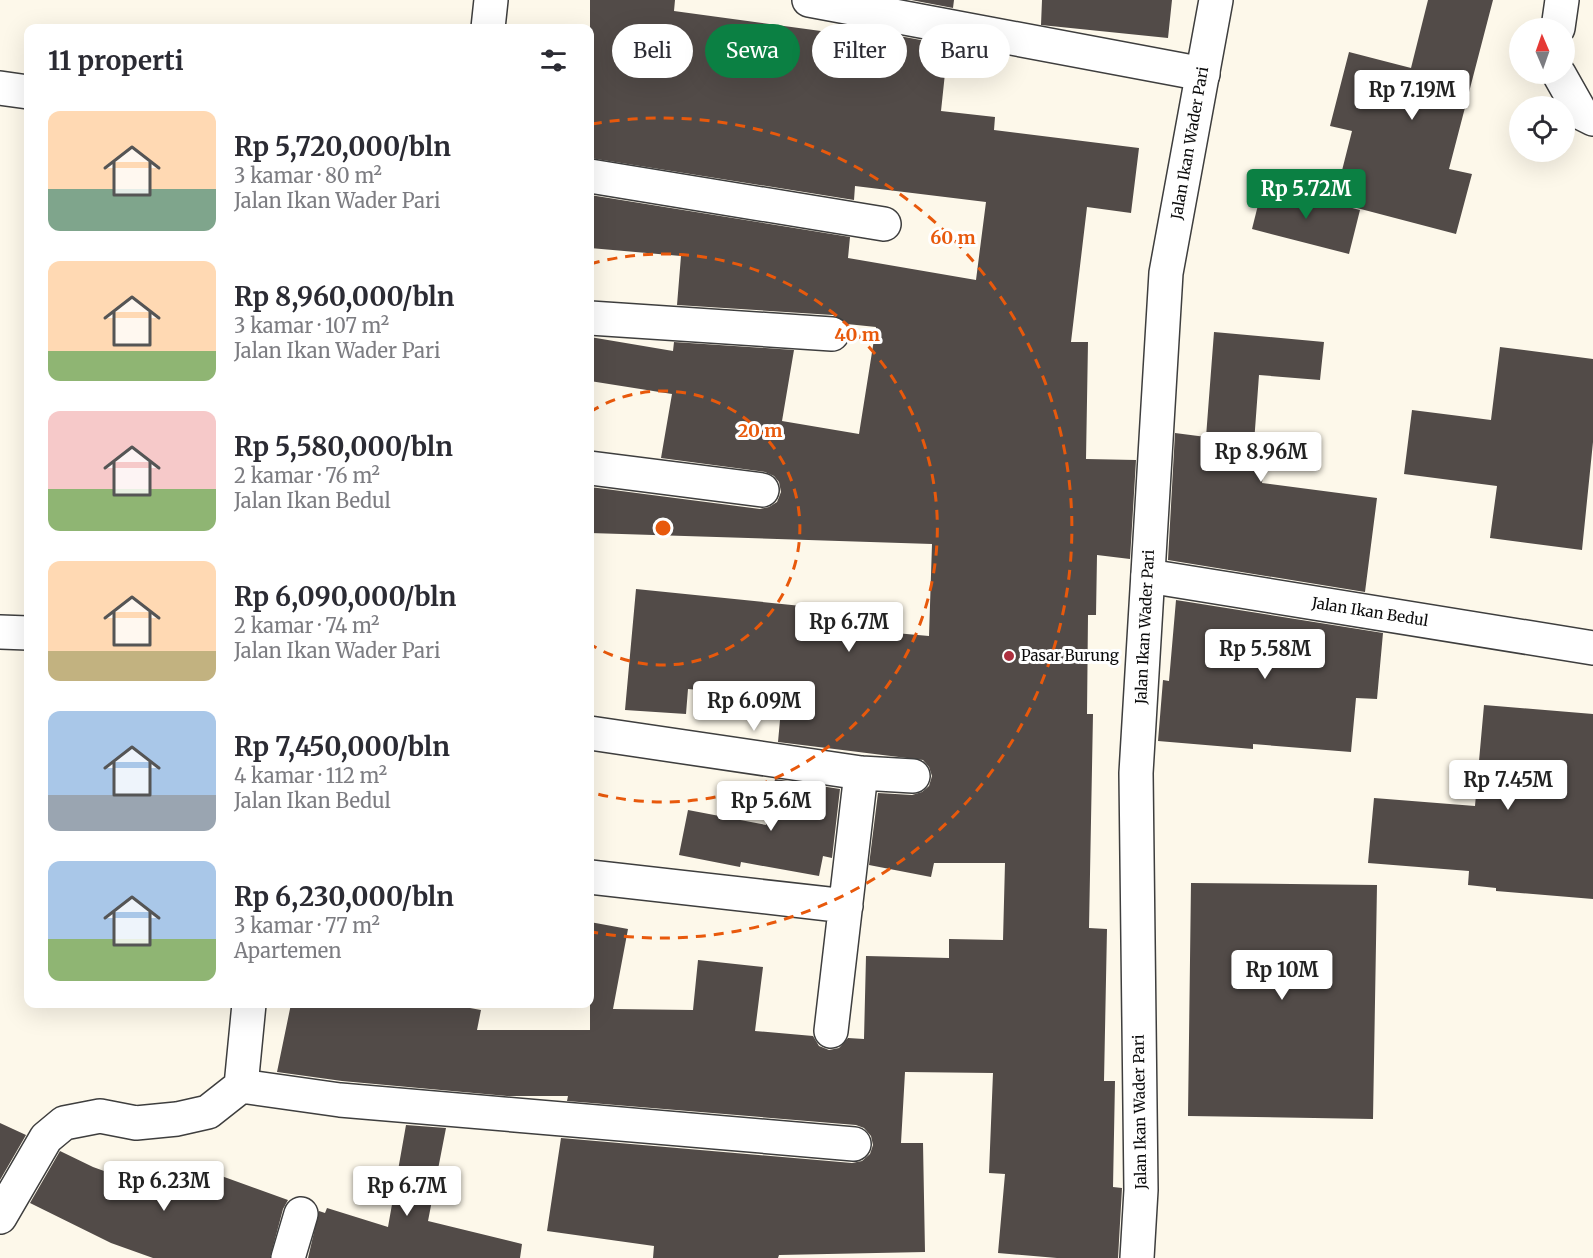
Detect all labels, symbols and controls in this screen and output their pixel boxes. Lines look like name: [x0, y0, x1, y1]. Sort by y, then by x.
north arrow: [1509, 18, 1575, 84]
map controls: [1509, 18, 1575, 162]
chip: Beli: [612, 24, 693, 78]
chip: Sewa: [705, 24, 800, 78]
chip: Filter: [812, 24, 907, 78]
chip: Baru: [919, 24, 1010, 78]
text: 11 properti: [48, 44, 184, 77]
icon: filters: [537, 44, 570, 77]
street label: Jalan Ikan Wader Pari: [1167, 65, 1212, 222]
pin: Rp 7.19M: [1350, 70, 1474, 121]
text: Rp 7.19M: [1368, 77, 1456, 102]
button: locate: [1509, 96, 1575, 162]
text: Rp 5,720,000/bln: [234, 130, 451, 163]
icon: home: [96, 135, 168, 207]
text: 3 kamar · 80 m²: [234, 163, 382, 188]
pin: Rp 5.72M: [1244, 169, 1368, 220]
text: Rp 5.72M: [1261, 176, 1351, 201]
text: Jalan Ikan Wader Pari: [234, 188, 441, 213]
text: 60 m: [930, 226, 976, 249]
text: Rp 8,960,000/bln: [234, 280, 454, 313]
icon: home: [96, 285, 168, 357]
text: 3 kamar · 107 m²: [234, 313, 389, 338]
text: 40 m: [834, 323, 880, 346]
text: Jalan Ikan Wader Pari: [234, 338, 441, 363]
text: 20 m: [738, 419, 782, 442]
text: Rp 5,580,000/bln: [234, 430, 453, 463]
pin: Rp 8.96M: [1199, 432, 1323, 483]
icon: home: [96, 435, 168, 507]
text: Rp 8.96M: [1214, 439, 1308, 464]
text: 2 kamar · 76 m²: [234, 463, 380, 488]
text: Jalan Ikan Bedul: [234, 488, 391, 513]
centre of rings: [653, 518, 673, 538]
street label: Jalan Ikan Wader Pari: [1131, 549, 1158, 706]
text: Rp 6,090,000/bln: [234, 580, 456, 613]
icon: home: [96, 585, 168, 657]
street label: Jalan Ikan Bedul: [1310, 593, 1430, 630]
pin: Rp 6.7M: [794, 602, 904, 653]
text: Rp 6.7M: [809, 609, 889, 634]
text: 2 kamar · 74 m²: [234, 613, 380, 638]
pin: Rp 5.58M: [1203, 629, 1327, 680]
text: Rp 5.58M: [1219, 636, 1311, 661]
text: Jalan Ikan Wader Pari: [234, 638, 441, 663]
place label: Pasar Burung: [1021, 646, 1119, 665]
marker: Pasar Burung: [1002, 649, 1016, 663]
pin: Rp 6.09M: [692, 681, 816, 732]
text: Rp 6.09M: [707, 688, 801, 713]
text: Rp 7,450,000/bln: [234, 730, 450, 763]
icon: home: [96, 735, 168, 807]
pin: Rp 7.45M: [1446, 760, 1570, 811]
text: 4 kamar · 112 m²: [234, 763, 387, 788]
text: Rp 7.45M: [1463, 767, 1553, 792]
pin: Rp 5.6M: [716, 781, 826, 832]
text: Jalan Ikan Bedul: [234, 788, 391, 813]
text: Rp 5.6M: [731, 788, 811, 813]
text: Rp 6,230,000/bln: [234, 880, 454, 913]
icon: home: [96, 885, 168, 957]
text: 3 kamar · 77 m²: [234, 913, 380, 938]
text: Apartemen: [234, 938, 341, 963]
pin: Rp 10M: [1233, 950, 1331, 1001]
text: Rp 10M: [1245, 957, 1319, 982]
street label: Jalan Ikan Wader Pari: [1129, 1034, 1150, 1191]
pin: Rp 6.23M: [102, 1161, 226, 1212]
pin: Rp 6.7M: [352, 1166, 462, 1217]
text: Rp 6.23M: [118, 1168, 210, 1193]
text: Rp 6.7M: [367, 1173, 447, 1198]

